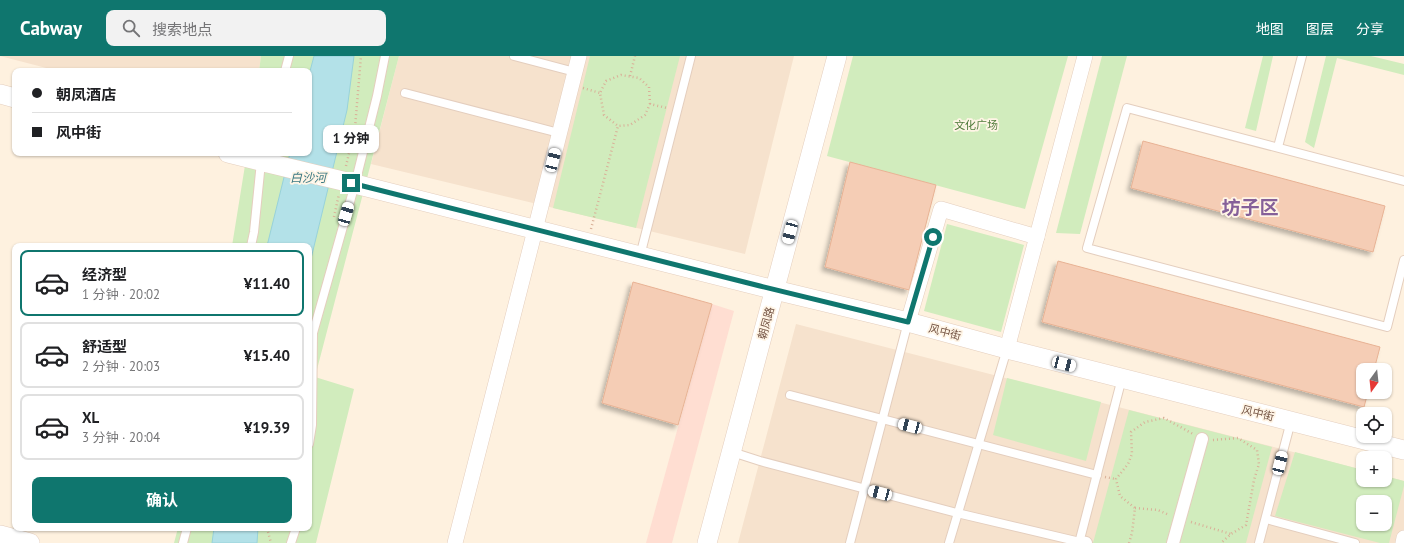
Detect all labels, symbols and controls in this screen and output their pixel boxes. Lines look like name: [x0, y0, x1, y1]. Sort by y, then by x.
search box: [106, 10, 386, 46]
text: Cabway: [20, 16, 82, 40]
icon: search: [120, 17, 142, 39]
text: 搜索地点: [152, 20, 212, 39]
text: 地图: [1256, 20, 1284, 38]
text: 图层: [1306, 20, 1334, 38]
text: 分享: [1356, 20, 1384, 38]
text: 朝凤酒店: [56, 85, 116, 104]
park label: 文化广场: [954, 118, 998, 132]
text: 风中街: [56, 123, 101, 142]
callout: 1 分钟: [323, 125, 379, 153]
text: 1 分钟: [333, 130, 369, 147]
car: [544, 147, 562, 173]
water label: 白沙河: [290, 170, 328, 185]
route end: [342, 174, 360, 192]
district label: 坊子区: [1221, 195, 1279, 219]
car: [337, 201, 355, 227]
car: [781, 219, 799, 245]
route start: [924, 228, 942, 246]
icon: car: [34, 265, 70, 301]
text: 经济型: [82, 265, 127, 284]
text: ¥11.40: [244, 274, 290, 293]
text: 1 分钟 · 20:02: [82, 286, 160, 303]
street label: 朝凤路: [755, 305, 777, 341]
street label: 风中街: [927, 321, 963, 343]
icon: car: [34, 337, 70, 373]
text: 舒适型: [82, 337, 127, 356]
text: ¥15.40: [244, 346, 290, 365]
car: [1051, 355, 1077, 373]
text: 2 分钟 · 20:03: [82, 358, 160, 375]
north arrow: [1356, 363, 1392, 399]
map controls: [1356, 363, 1392, 531]
street label: 风中街: [1240, 402, 1276, 424]
button: locate: [1356, 407, 1392, 443]
text: XL: [82, 408, 99, 427]
icon: car: [34, 409, 70, 445]
car: [897, 417, 923, 435]
text: ¥19.39: [244, 418, 290, 437]
text: 3 分钟 · 20:04: [82, 429, 160, 446]
car: [1271, 450, 1289, 476]
button: +: [1356, 451, 1392, 487]
button: 确认: [32, 477, 292, 523]
car: [867, 484, 893, 502]
button: −: [1356, 495, 1392, 531]

